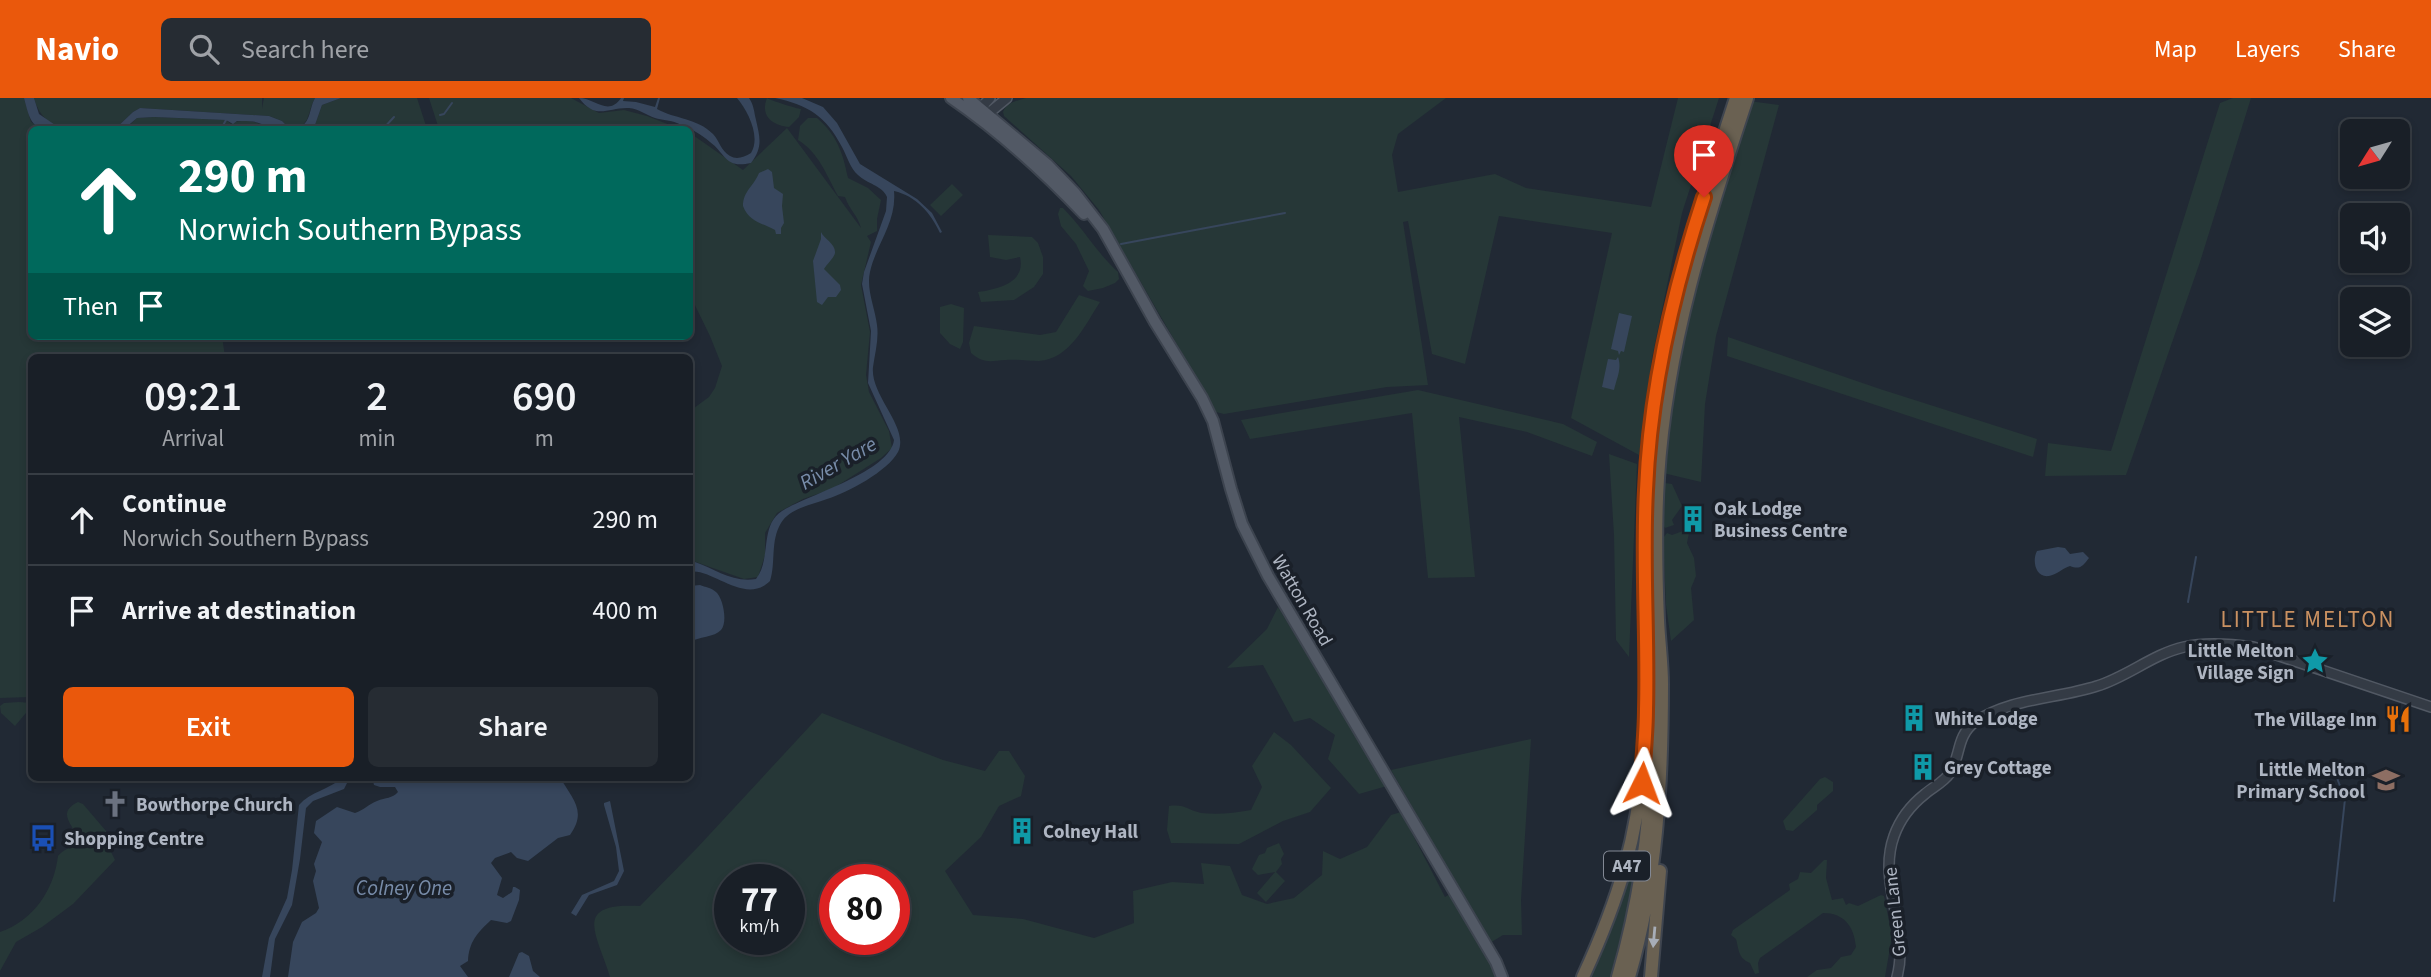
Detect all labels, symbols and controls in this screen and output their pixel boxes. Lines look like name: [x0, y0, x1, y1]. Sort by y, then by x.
search box: [161, 18, 651, 81]
text: Navio: [35, 26, 119, 73]
icon: search: [185, 30, 223, 68]
text: Search here: [241, 31, 369, 68]
text: Map: [2154, 32, 2197, 67]
text: Layers: [2235, 32, 2300, 67]
text: Share: [2338, 32, 2396, 67]
north arrow: [2340, 119, 2410, 189]
map controls: [2340, 119, 2410, 357]
pin: [1674, 125, 1734, 197]
icon: arrive: [1685, 136, 1723, 174]
text: 290 m: [178, 142, 307, 212]
icon: ahead: [63, 154, 154, 245]
button: sound: [2340, 203, 2410, 273]
text: Norwich Southern Bypass: [178, 207, 522, 253]
icon: arrive: [132, 287, 170, 325]
button: layers: [2340, 287, 2410, 357]
text: Then: [63, 288, 118, 325]
text: 09:21: [144, 367, 242, 427]
text: 2: [366, 367, 388, 427]
text: 690: [512, 367, 577, 427]
text: Arrival: [162, 422, 224, 455]
text: min: [358, 422, 396, 455]
text: m: [535, 422, 554, 455]
water label: River Yare: [794, 429, 882, 497]
text: Continue: [122, 485, 227, 522]
place label: Oak Lodge Business Centre: [1714, 496, 1848, 545]
icon: ahead: [63, 501, 101, 539]
text: 290 m: [592, 501, 658, 538]
building icon: Oak Lodge Business Centre: [1678, 504, 1708, 534]
text: Norwich Southern Bypass: [122, 522, 369, 555]
street label: Watton Road: [1265, 550, 1339, 651]
icon: arrive: [63, 592, 101, 630]
text: Arrive at destination: [122, 592, 356, 629]
text: 400 m: [592, 592, 658, 629]
district label: LITTLE MELTON: [2221, 603, 2395, 636]
place label: Little Melton Village Sign: [2188, 638, 2294, 687]
place icon: Little Melton Village Sign: [2300, 646, 2330, 676]
button: Exit: [63, 687, 354, 767]
button: Share: [368, 687, 658, 767]
building icon: White Lodge: [1899, 703, 1929, 733]
restaurant icon: The Village Inn: [2383, 704, 2413, 734]
place label: White Lodge: [1935, 706, 2038, 733]
place label: The Village Inn: [2254, 707, 2377, 734]
position arrow: [1605, 746, 1679, 820]
building icon: Grey Cottage: [1908, 752, 1938, 782]
place label: Grey Cottage: [1944, 755, 2052, 782]
place label: Little Melton Primary School: [2236, 757, 2366, 806]
school or university icon: Little Melton Primary School: [2371, 765, 2401, 795]
church icon: Bowthorpe Church: [100, 789, 130, 819]
place label: Bowthorpe Church: [136, 792, 293, 819]
building icon: Colney Hall: [1007, 816, 1037, 846]
place label: Colney Hall: [1043, 819, 1139, 846]
bus stop icon: Shopping Centre: [28, 823, 58, 853]
place label: Shopping Centre: [64, 826, 204, 853]
road number: A47: [1604, 852, 1650, 880]
speed limit sign: 80: [819, 864, 910, 955]
street label: Green Lane: [1877, 866, 1914, 958]
water label: Colney One: [356, 873, 452, 903]
text: 77: [741, 875, 778, 925]
text: km/h: [740, 914, 779, 939]
one-way arrow: [1648, 926, 1659, 948]

